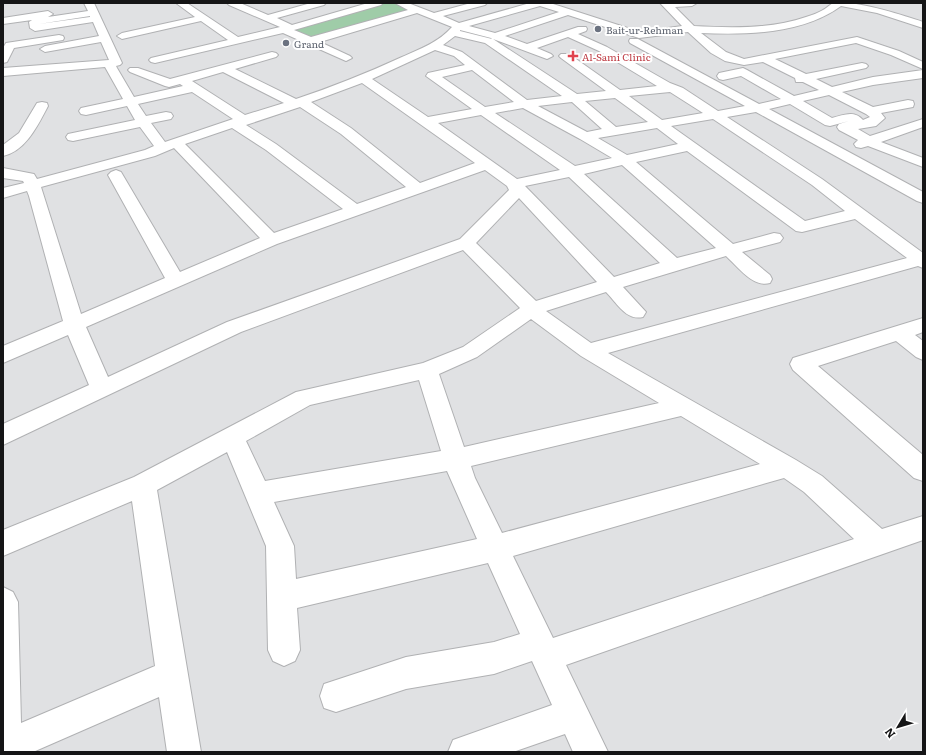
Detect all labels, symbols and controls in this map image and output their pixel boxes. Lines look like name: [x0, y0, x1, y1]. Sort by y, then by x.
place label: Bait-ur-Rehman: [606, 22, 684, 37]
marker: Bait-ur-Rehman: [593, 24, 603, 34]
place label: Grand: [294, 36, 324, 51]
marker: Grand: [281, 38, 291, 48]
place label: Al-Sami Clinic: [582, 49, 651, 64]
marker: Al-Sami Clinic: [567, 50, 579, 62]
north arrow: [878, 707, 918, 747]
text: N: [880, 725, 898, 742]

